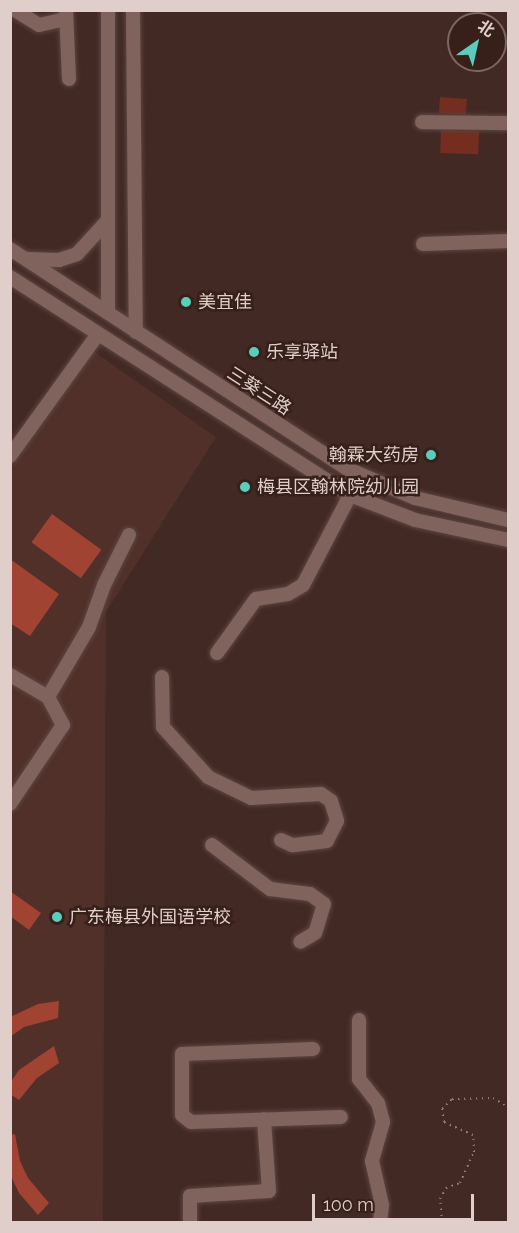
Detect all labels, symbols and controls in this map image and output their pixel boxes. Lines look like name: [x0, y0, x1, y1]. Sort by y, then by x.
north arrow: [447, 12, 507, 72]
text: 北: [474, 16, 498, 41]
place label: 美宜佳: [198, 291, 252, 313]
marker: 美宜佳: [179, 295, 193, 309]
place label: 乐享驿站: [266, 341, 338, 363]
marker: 乐享驿站: [247, 345, 261, 359]
street label: 三葵三路: [223, 362, 295, 420]
place label: 翰霖大药房: [329, 444, 419, 466]
marker: 翰霖大药房: [424, 448, 438, 462]
place label: 梅县区翰林院幼儿园: [257, 476, 419, 498]
marker: 梅县区翰林院幼儿园: [238, 480, 252, 494]
place label: 广东梅县外国语学校: [69, 906, 231, 928]
marker: 广东梅县外国语学校: [50, 910, 64, 924]
scale bar: [315, 1182, 477, 1220]
text: 100 m: [323, 1194, 374, 1215]

